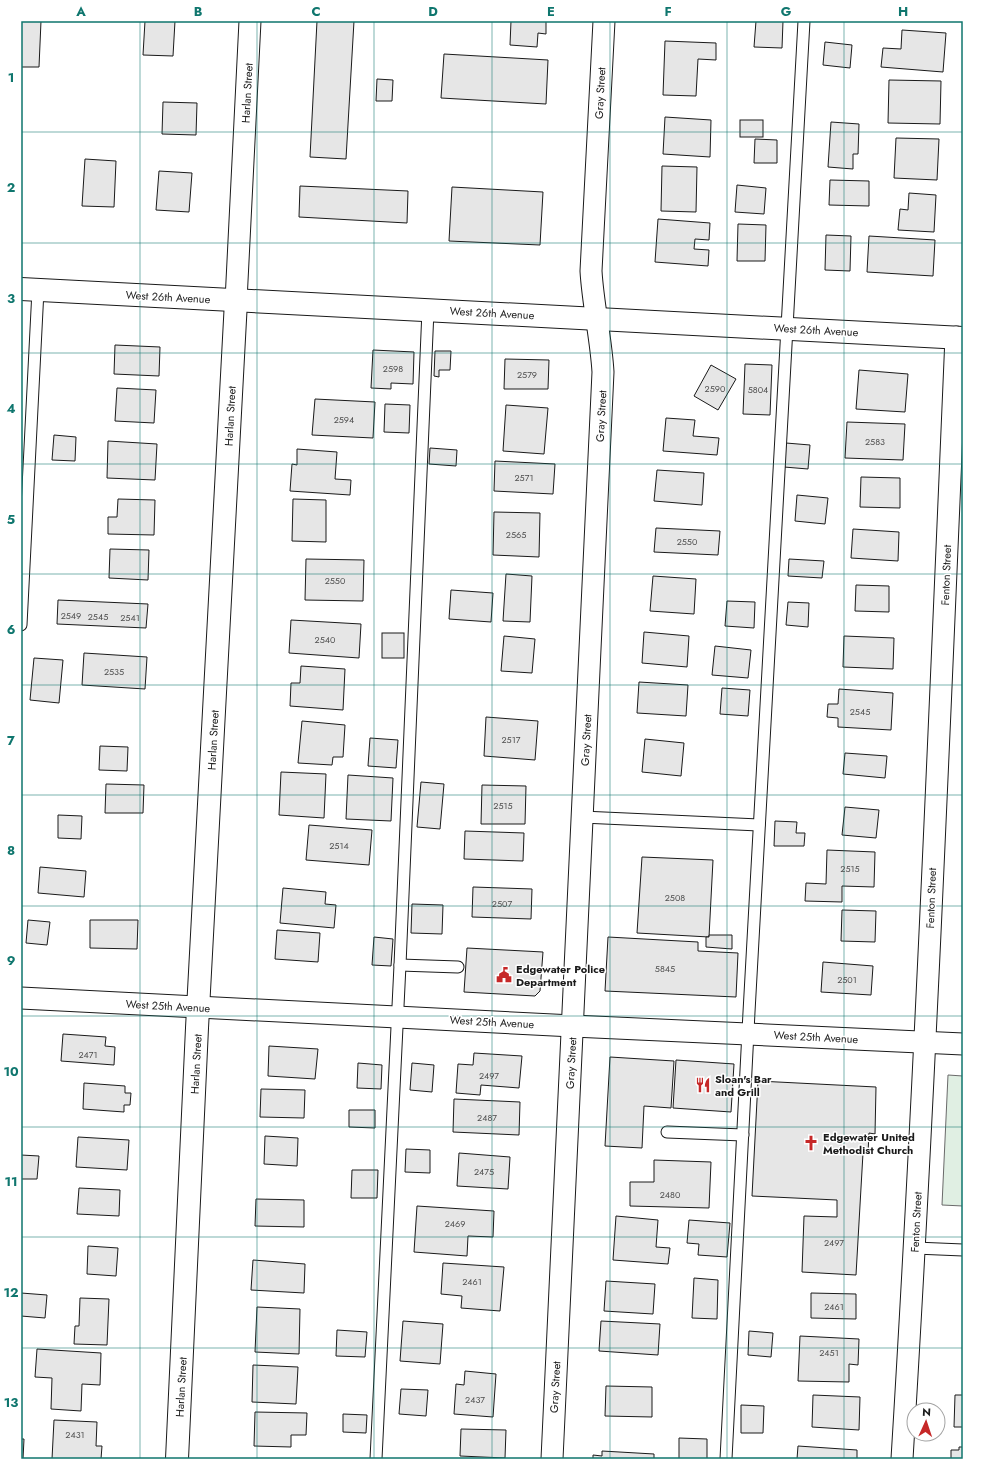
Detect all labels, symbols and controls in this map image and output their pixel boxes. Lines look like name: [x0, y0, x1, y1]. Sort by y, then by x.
text: A: [75, 2, 86, 21]
text: B: [194, 2, 203, 21]
text: C: [311, 2, 321, 21]
text: D: [428, 2, 438, 21]
text: E: [547, 2, 555, 21]
text: F: [664, 2, 672, 21]
text: G: [781, 2, 792, 21]
text: H: [898, 2, 908, 21]
street label: Harlan Street: [237, 62, 257, 123]
street label: Gray Street: [591, 66, 609, 119]
text: 1: [8, 68, 14, 87]
text: 2: [7, 178, 15, 197]
street label: West 26th Avenue: [125, 287, 211, 307]
text: 3: [7, 289, 15, 308]
street label: West 26th Avenue: [449, 303, 535, 323]
street label: West 26th Avenue: [773, 320, 859, 340]
house number: 2598: [383, 362, 403, 375]
house number: 2579: [517, 368, 537, 381]
house number: 2590: [705, 382, 726, 395]
house number: 5804: [748, 383, 768, 396]
street label: Harlan Street: [220, 385, 240, 446]
street label: Gray Street: [592, 389, 610, 442]
text: 4: [6, 399, 16, 418]
house number: 2594: [334, 413, 354, 426]
house number: 2583: [865, 435, 885, 448]
house number: 2571: [515, 471, 533, 484]
text: 5: [7, 510, 15, 529]
house number: 2565: [506, 528, 526, 541]
house number: 2550: [677, 535, 698, 548]
street label: Fenton Street: [937, 544, 955, 606]
house number: 2550: [325, 574, 346, 587]
house number: 2549: [61, 609, 81, 622]
house number: 2545: [88, 610, 108, 623]
house number: 2541: [120, 611, 140, 624]
text: 6: [7, 620, 16, 639]
house number: 2540: [315, 633, 336, 646]
house number: 2535: [104, 665, 124, 678]
house number: 2545: [850, 705, 870, 718]
street label: Harlan Street: [203, 709, 223, 770]
street label: Gray Street: [577, 713, 595, 766]
text: 7: [7, 731, 15, 750]
house number: 2517: [502, 733, 521, 746]
house number: 2515: [493, 799, 513, 812]
house number: 2514: [329, 839, 349, 852]
text: 8: [7, 841, 15, 860]
house number: 2515: [840, 862, 860, 875]
street label: Fenton Street: [922, 867, 940, 929]
house number: 2508: [665, 891, 685, 904]
house number: 2507: [492, 897, 512, 910]
text: 9: [7, 951, 16, 970]
place label: Edgewater Police Department: [516, 961, 605, 990]
house number: 5845: [655, 962, 675, 975]
public building icon: Edgewater Police Department: [495, 966, 513, 984]
house number: 2501: [837, 973, 857, 986]
street label: West 25th Avenue: [125, 996, 211, 1016]
street label: West 25th Avenue: [449, 1012, 535, 1032]
street label: West 25th Avenue: [773, 1027, 859, 1047]
street label: Harlan Street: [186, 1033, 206, 1094]
street label: Gray Street: [562, 1036, 580, 1089]
house number: 2471: [78, 1048, 98, 1061]
text: 10: [3, 1062, 19, 1081]
house number: 2497: [479, 1069, 499, 1082]
place label: Sloan's Bar and Grill: [715, 1071, 772, 1100]
restaurant icon: Sloan's Bar and Grill: [694, 1076, 712, 1094]
house number: 2487: [477, 1111, 497, 1124]
place label: Edgewater United Methodist Church: [823, 1129, 915, 1158]
church icon: Edgewater United Methodist Church: [802, 1134, 820, 1152]
house number: 2475: [474, 1165, 494, 1178]
text: 11: [4, 1172, 18, 1191]
house number: 2480: [660, 1188, 681, 1201]
street label: Fenton Street: [906, 1191, 926, 1253]
house number: 2469: [445, 1217, 465, 1230]
house number: 2497: [824, 1236, 844, 1249]
house number: 2461: [462, 1275, 482, 1288]
text: 12: [3, 1283, 19, 1302]
house number: 2461: [824, 1300, 844, 1313]
house number: 2451: [819, 1346, 839, 1359]
street label: Harlan Street: [171, 1356, 191, 1417]
street label: Gray Street: [546, 1360, 564, 1413]
text: 13: [4, 1393, 18, 1412]
house number: 2437: [465, 1393, 485, 1406]
north arrow: [906, 1402, 946, 1442]
text: N: [922, 1404, 931, 1420]
house number: 2431: [65, 1428, 85, 1441]

